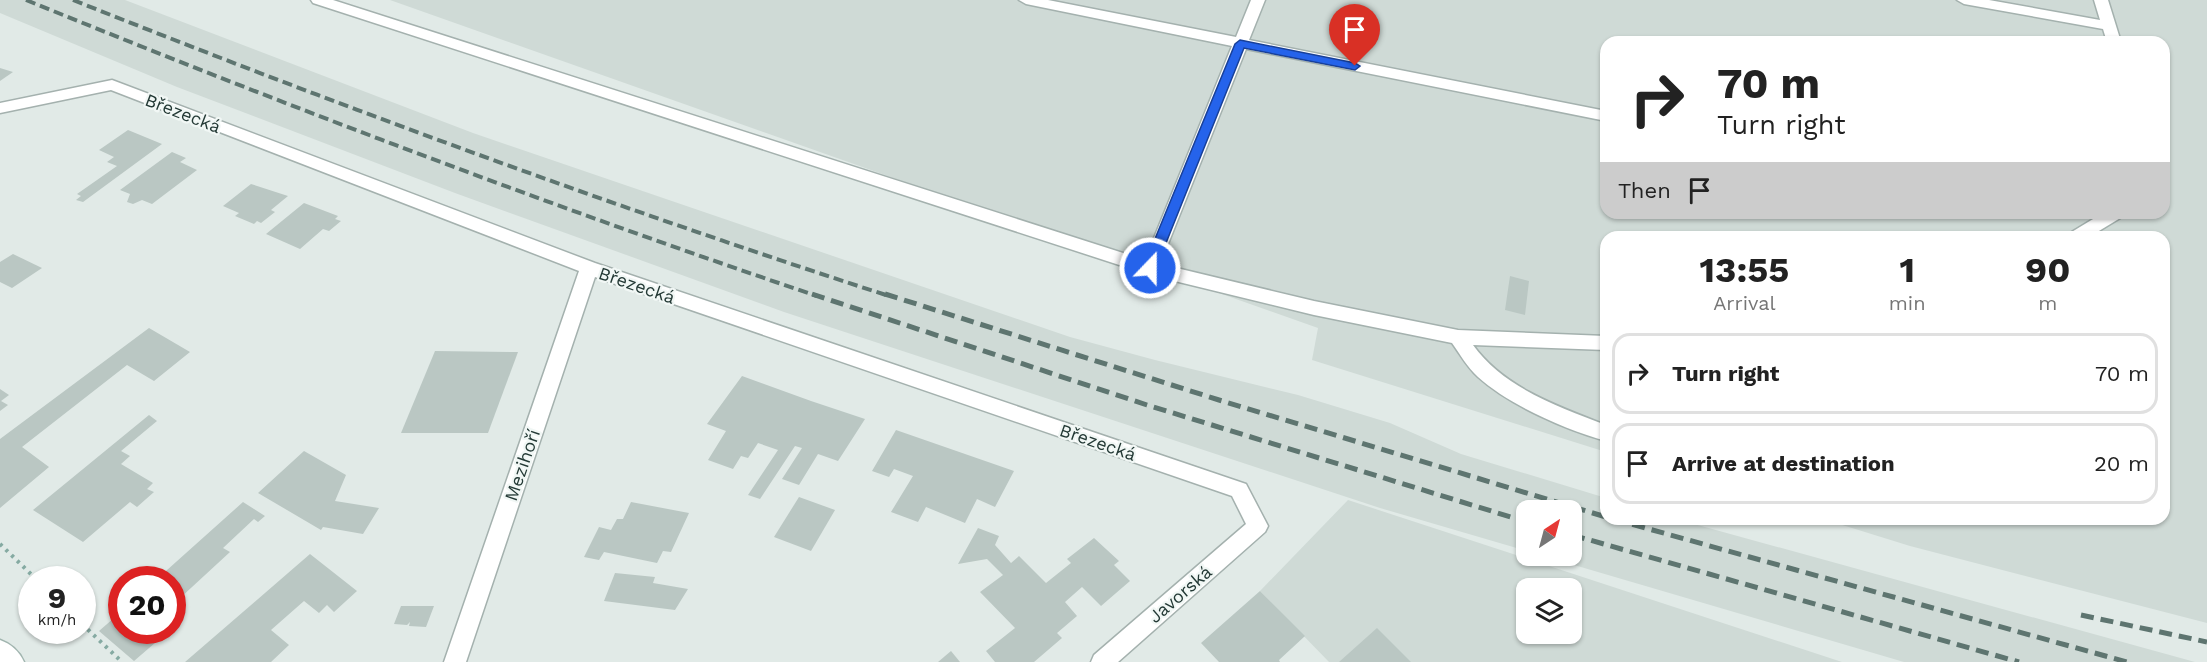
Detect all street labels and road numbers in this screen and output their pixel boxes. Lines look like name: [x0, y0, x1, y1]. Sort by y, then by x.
street label: Březecká: [142, 89, 224, 137]
street label: Březecká: [596, 262, 678, 308]
street label: Březecká: [1057, 419, 1139, 465]
street label: Mezihoří: [500, 426, 544, 503]
street label: Javorská: [1144, 561, 1216, 627]

